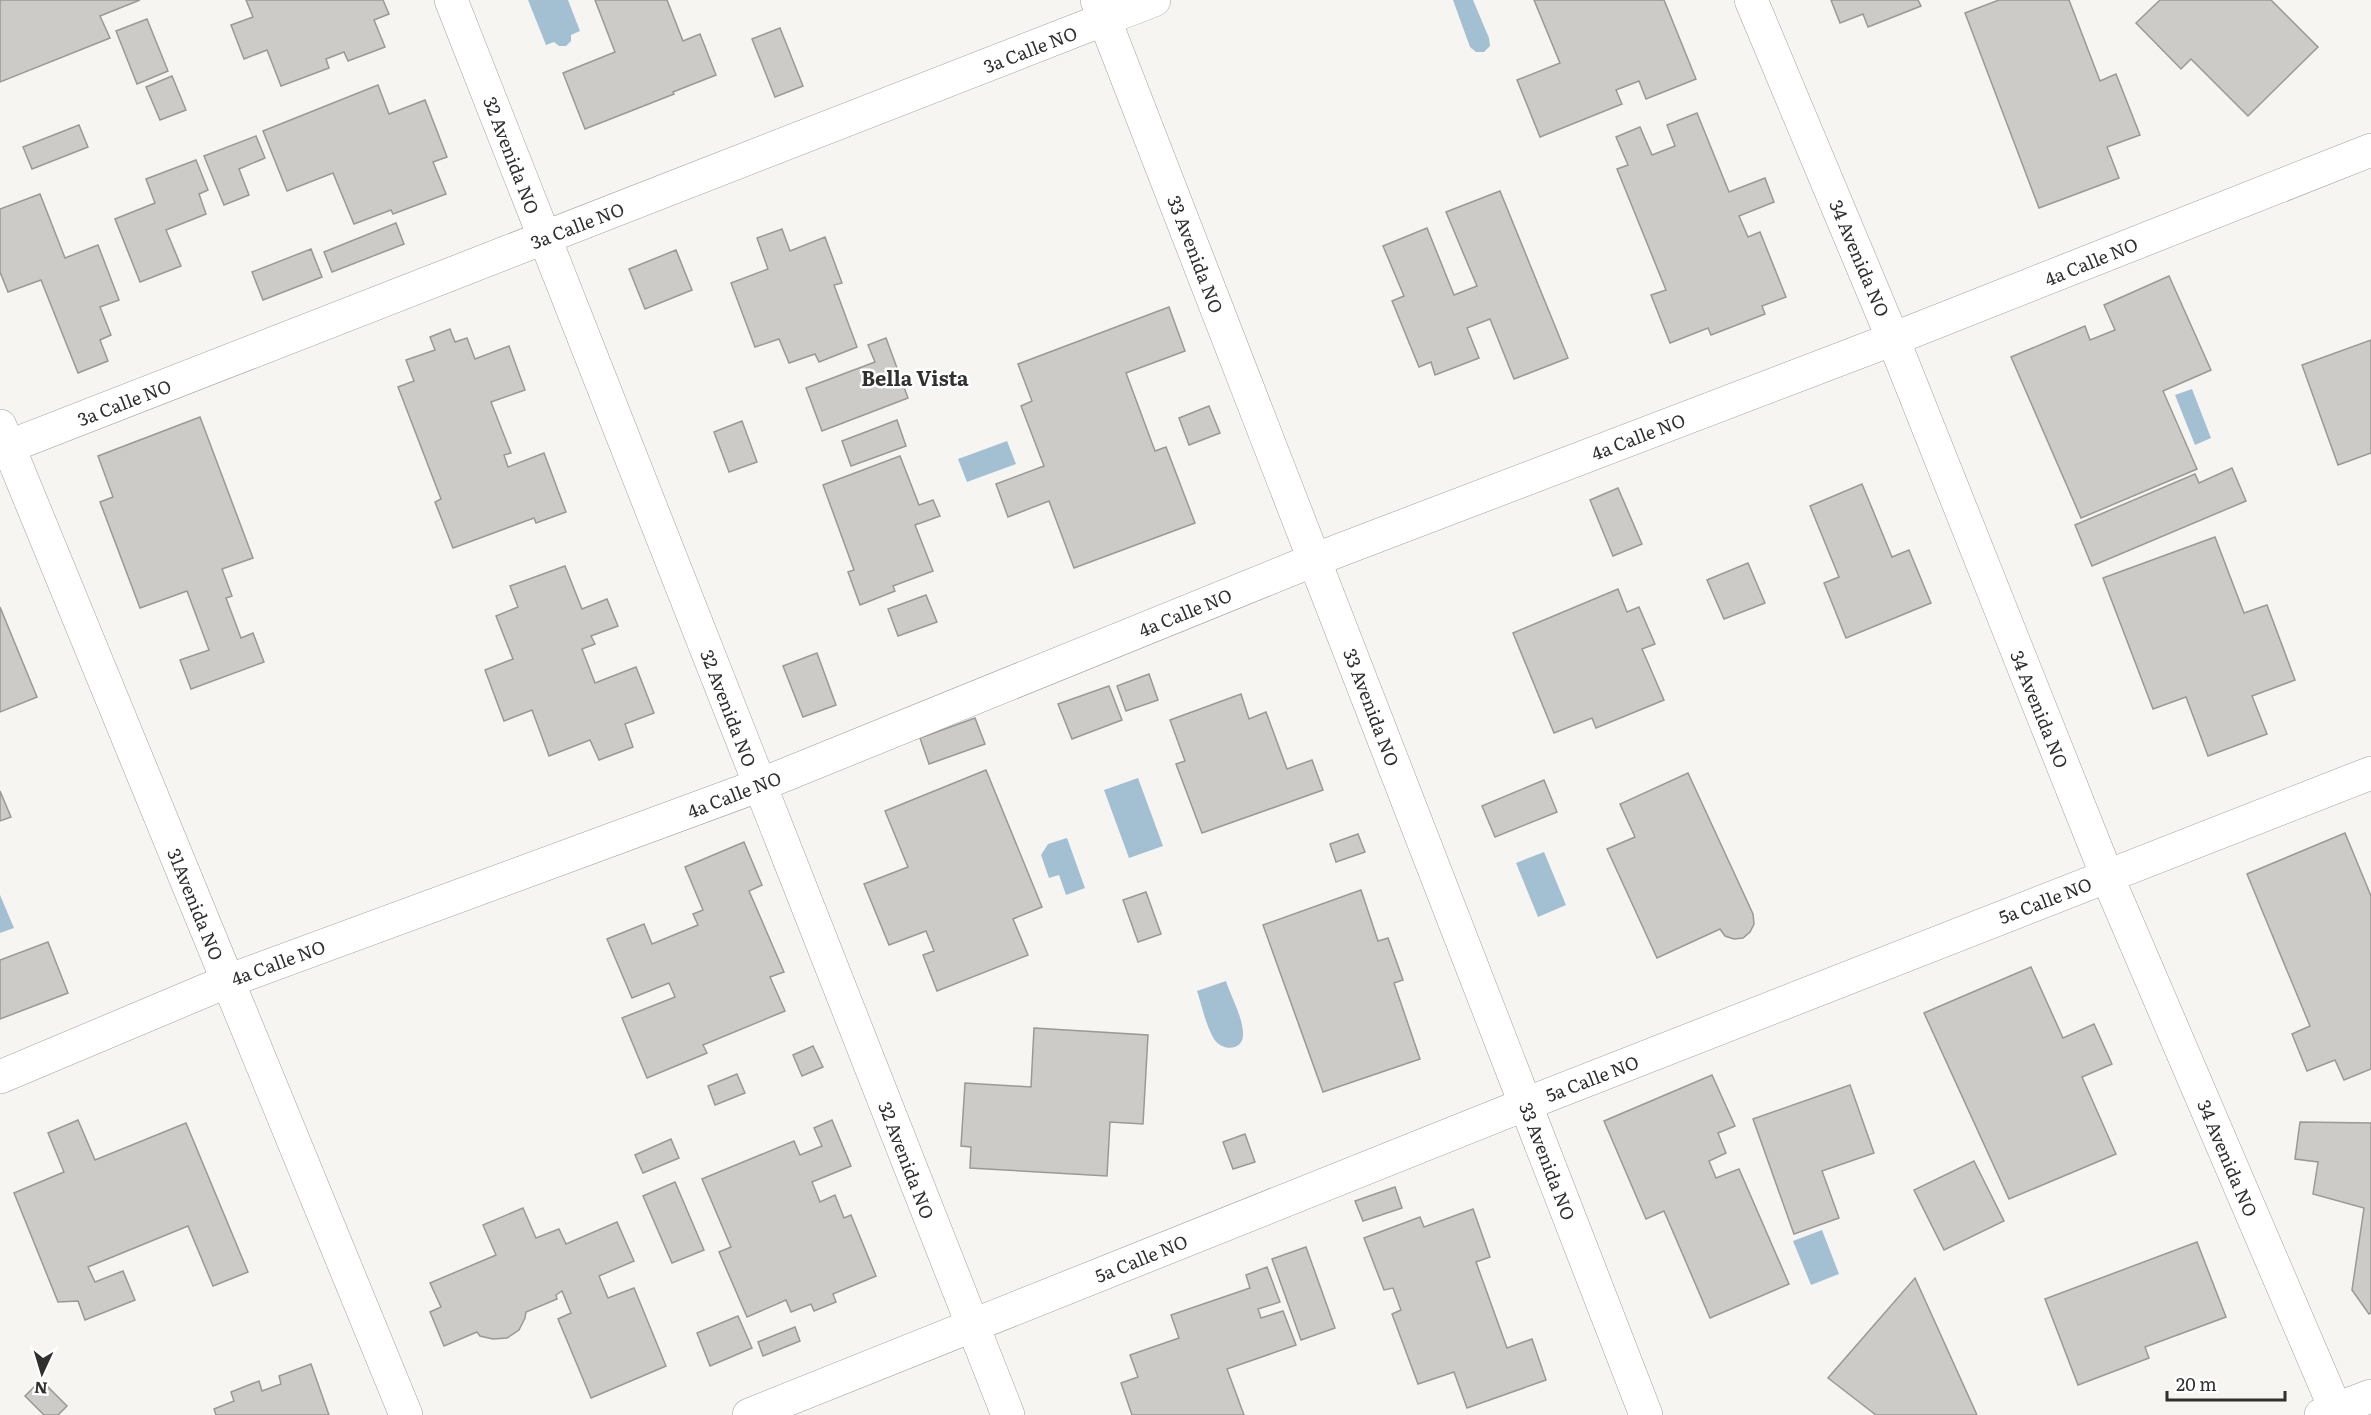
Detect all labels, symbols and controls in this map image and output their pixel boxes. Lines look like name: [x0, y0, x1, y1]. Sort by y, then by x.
street label: 3a Calle NO: [979, 19, 1081, 79]
street label: 32 Avenida NO: [477, 92, 547, 218]
street label: 33 Avenida NO: [1161, 191, 1231, 317]
street label: 3a Calle NO: [526, 195, 628, 255]
street label: 34 Avenida NO: [1823, 195, 1897, 321]
street label: 4a Calle NO: [2040, 230, 2142, 292]
district label: Bella Vista: [861, 362, 969, 392]
street label: 3a Calle NO: [73, 372, 175, 432]
street label: 4a Calle NO: [1587, 406, 1689, 466]
street label: 4a Calle NO: [1134, 581, 1236, 643]
street label: 33 Avenida NO: [1337, 644, 1407, 770]
street label: 32 Avenida NO: [694, 645, 764, 771]
street label: 34 Avenida NO: [2004, 646, 2076, 772]
street label: 4a Calle NO: [683, 764, 785, 824]
street label: 31Avenida NO: [161, 844, 231, 964]
street label: 5a Calle NO: [1994, 870, 2096, 930]
street label: 4a Calle NO: [227, 932, 329, 992]
street label: 5a Calle NO: [1541, 1048, 1643, 1108]
street label: 34 Avenida NO: [2191, 1095, 2265, 1221]
street label: 32 Avenida NO: [872, 1097, 942, 1223]
street label: 33 Avenida NO: [1513, 1098, 1583, 1224]
street label: 5a Calle NO: [1091, 1227, 1191, 1289]
north arrow: [12, 1343, 72, 1403]
scale bar: [2167, 1364, 2286, 1402]
text: 20 m: [2176, 1370, 2217, 1397]
text: N: [33, 1377, 48, 1401]

